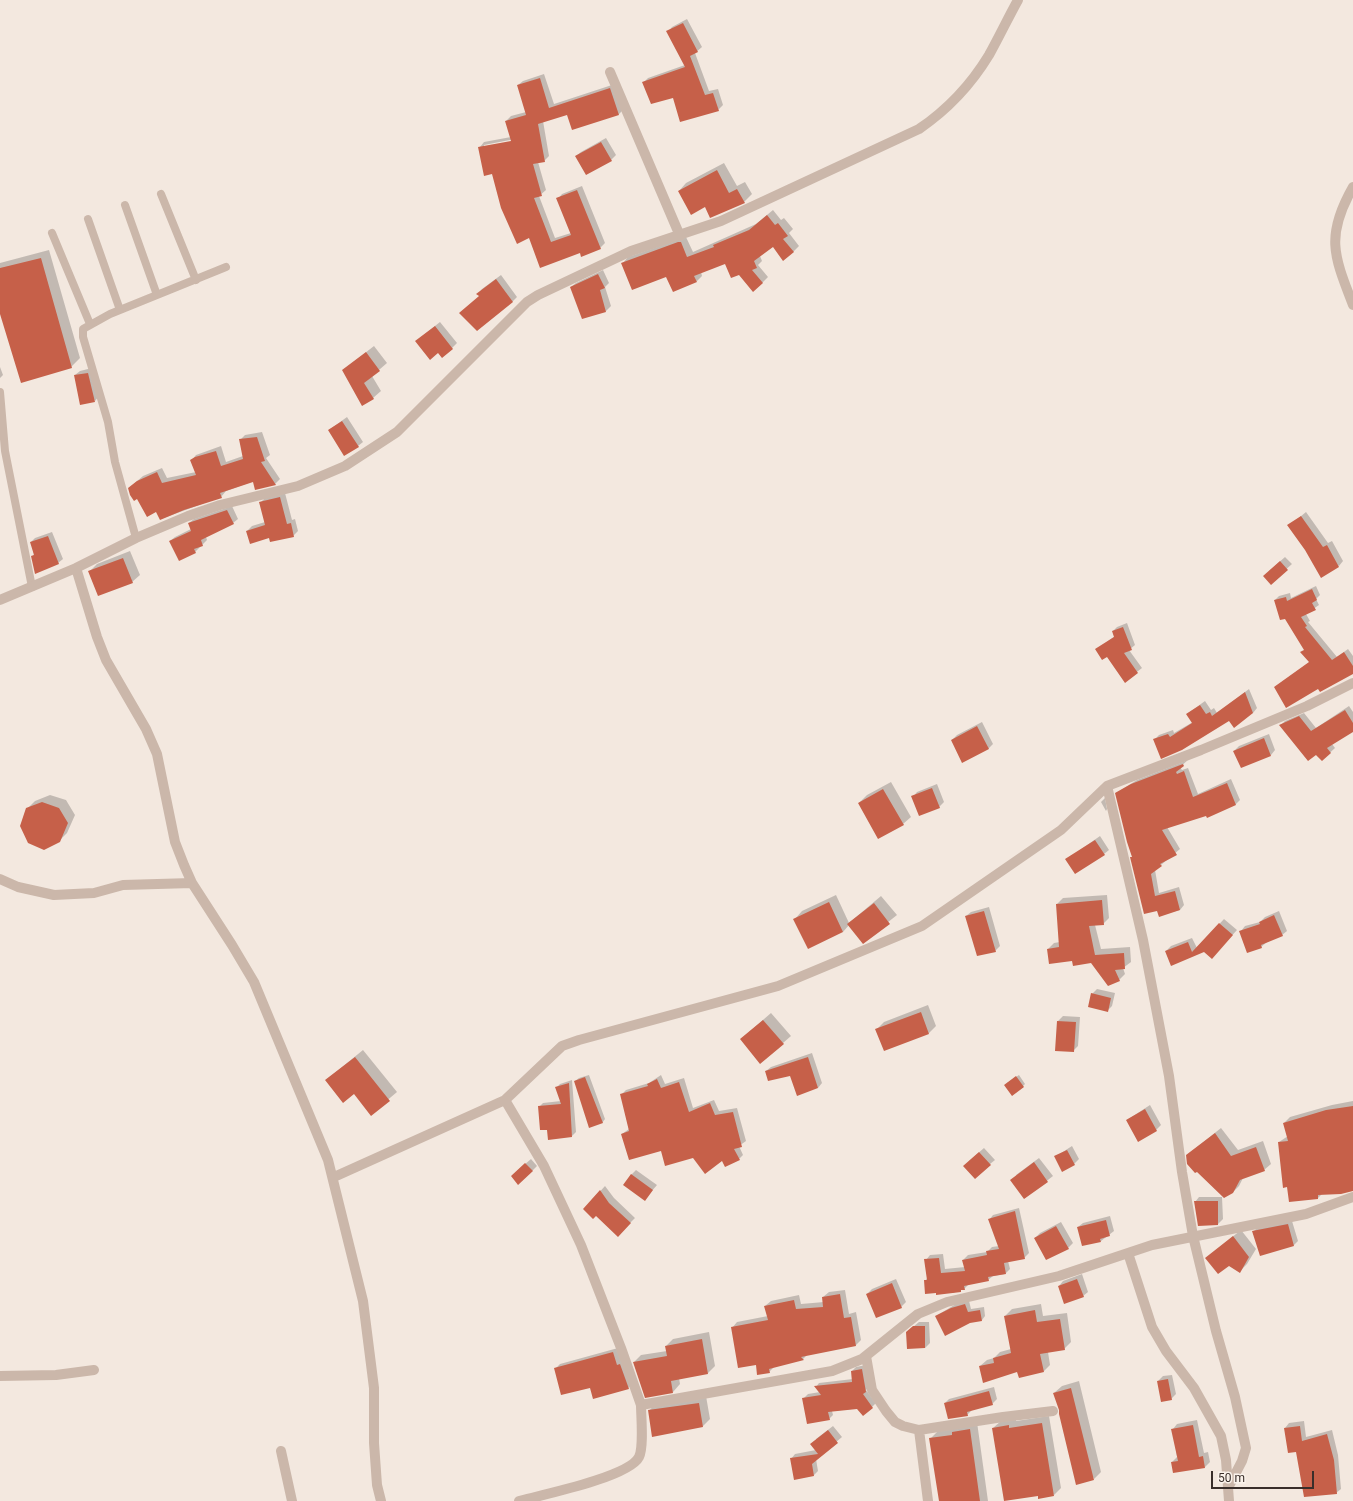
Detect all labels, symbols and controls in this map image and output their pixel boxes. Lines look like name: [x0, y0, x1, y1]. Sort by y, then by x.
scale bar: [1213, 1463, 1316, 1489]
text: 50 m: [1218, 1471, 1245, 1485]

